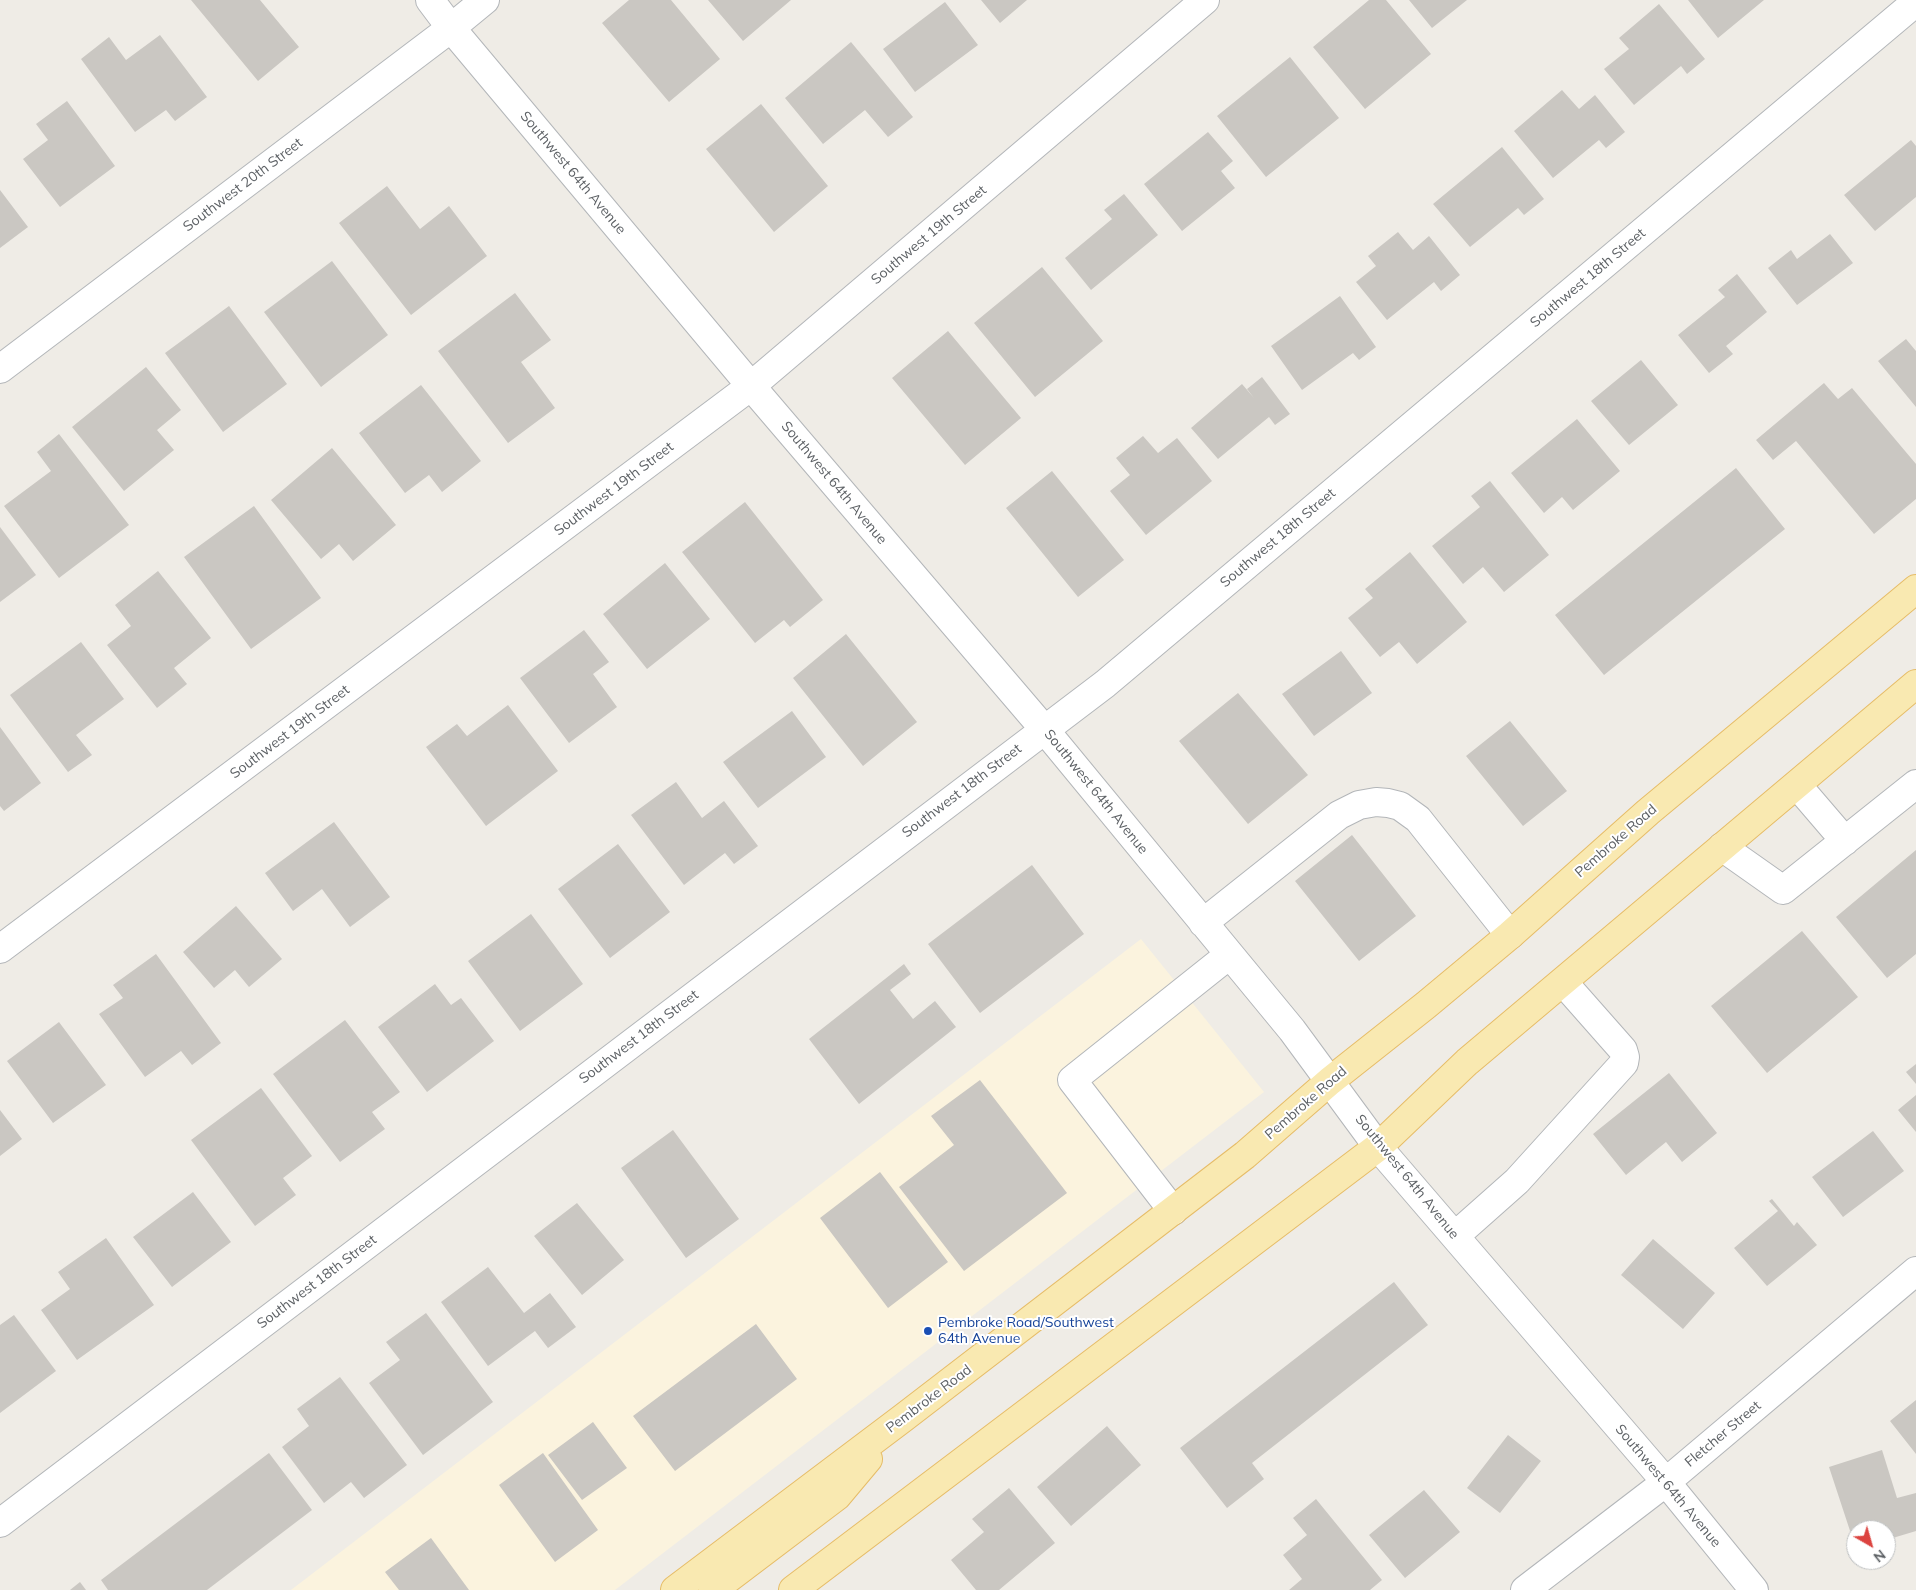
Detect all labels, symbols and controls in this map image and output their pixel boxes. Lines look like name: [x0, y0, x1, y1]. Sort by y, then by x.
street label: Southwest 64th Avenue: [517, 108, 629, 238]
street label: Southwest 20th Street: [180, 135, 306, 235]
street label: Southwest 19th Street: [868, 182, 990, 288]
street label: Southwest 18th Street: [1527, 225, 1649, 331]
street label: Southwest 64th Avenue: [778, 418, 890, 548]
street label: Southwest 19th Street: [551, 439, 677, 539]
street label: Southwest 18th Street: [1217, 485, 1339, 591]
street label: Southwest 19th Street: [227, 682, 353, 782]
street label: Southwest 64th Avenue: [1041, 726, 1151, 858]
street label: Southwest 18th Street: [899, 741, 1025, 841]
street label: Pembroke Road: [1572, 801, 1660, 881]
street label: Southwest 18th Street: [576, 987, 702, 1087]
street label: Pembroke Road: [1262, 1063, 1350, 1143]
street label: Southwest 64th Avenue: [1352, 1111, 1462, 1243]
street label: Southwest 18th Street: [254, 1232, 380, 1332]
place label: Pembroke Road/Southwest 64th Avenue: [938, 1315, 1114, 1348]
marker: Pembroke Road/Southwest 64th Avenue: [922, 1325, 934, 1337]
street label: Pembroke Road: [883, 1361, 975, 1437]
street label: Fletcher Street: [1682, 1397, 1764, 1471]
street label: Southwest 64th Avenue: [1612, 1421, 1724, 1551]
north arrow: [1846, 1520, 1896, 1570]
text: N: [1870, 1546, 1889, 1566]

